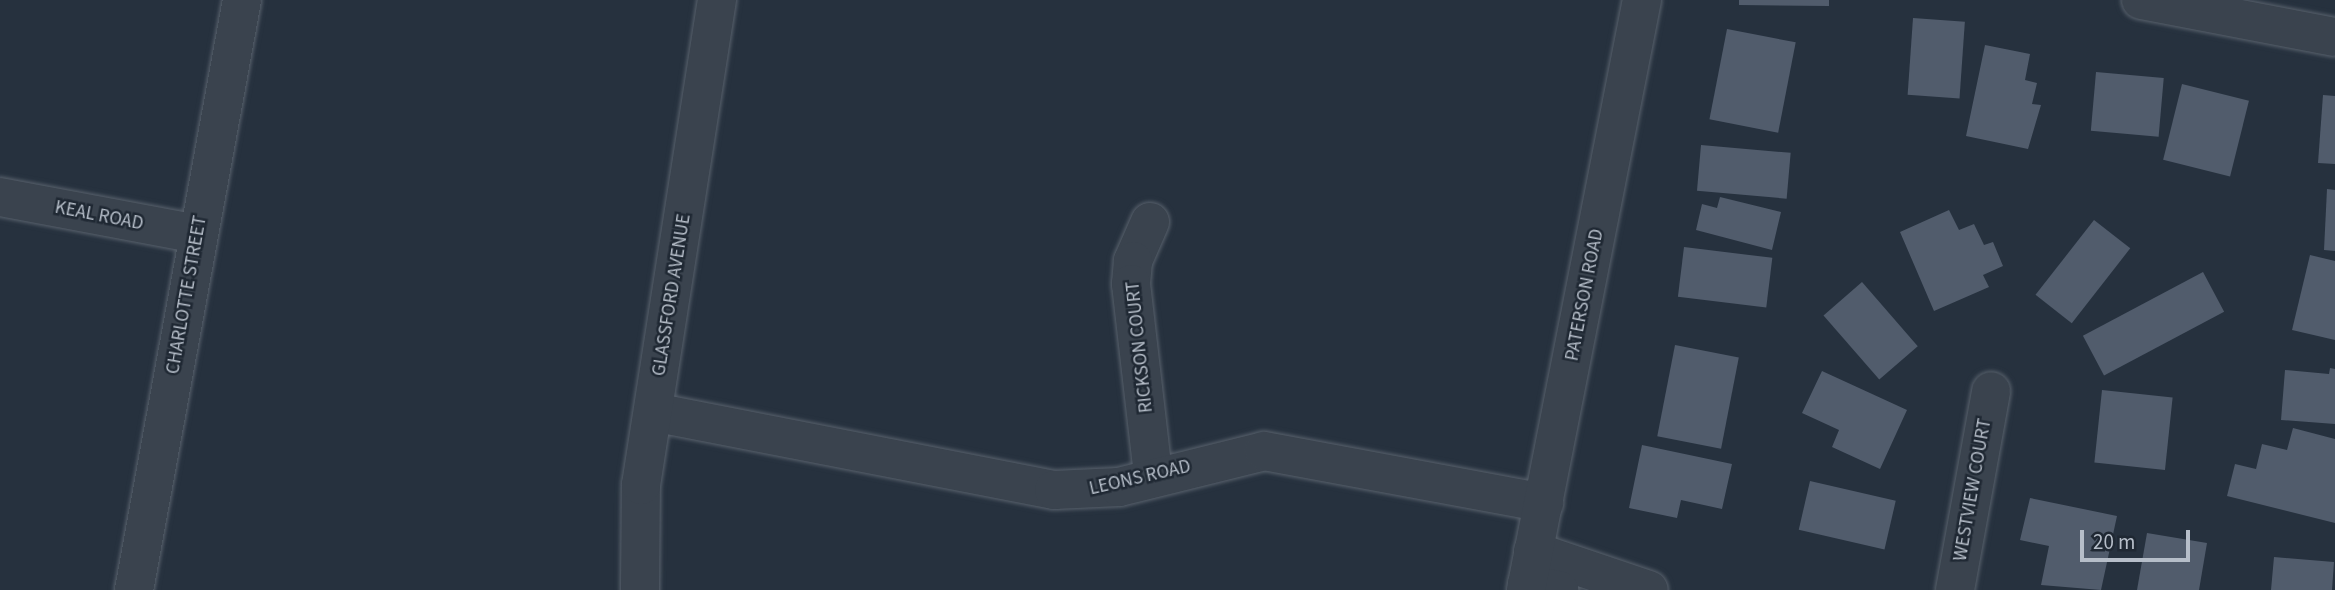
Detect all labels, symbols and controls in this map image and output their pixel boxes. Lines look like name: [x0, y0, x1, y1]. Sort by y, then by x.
street label: KEAL ROAD: [53, 196, 145, 236]
street label: GLASSFORD AVENUE: [648, 212, 696, 378]
street label: CHARLOTTE STREET: [162, 214, 212, 376]
street label: PATERSON ROAD: [1561, 227, 1609, 363]
street label: RICKSON COURT: [1122, 280, 1158, 414]
street label: WESTVIEW COURT: [1949, 417, 1997, 563]
street label: LEONS ROAD: [1087, 455, 1193, 501]
scale bar: [2083, 516, 2193, 560]
text: 20 m: [2093, 527, 2135, 557]

